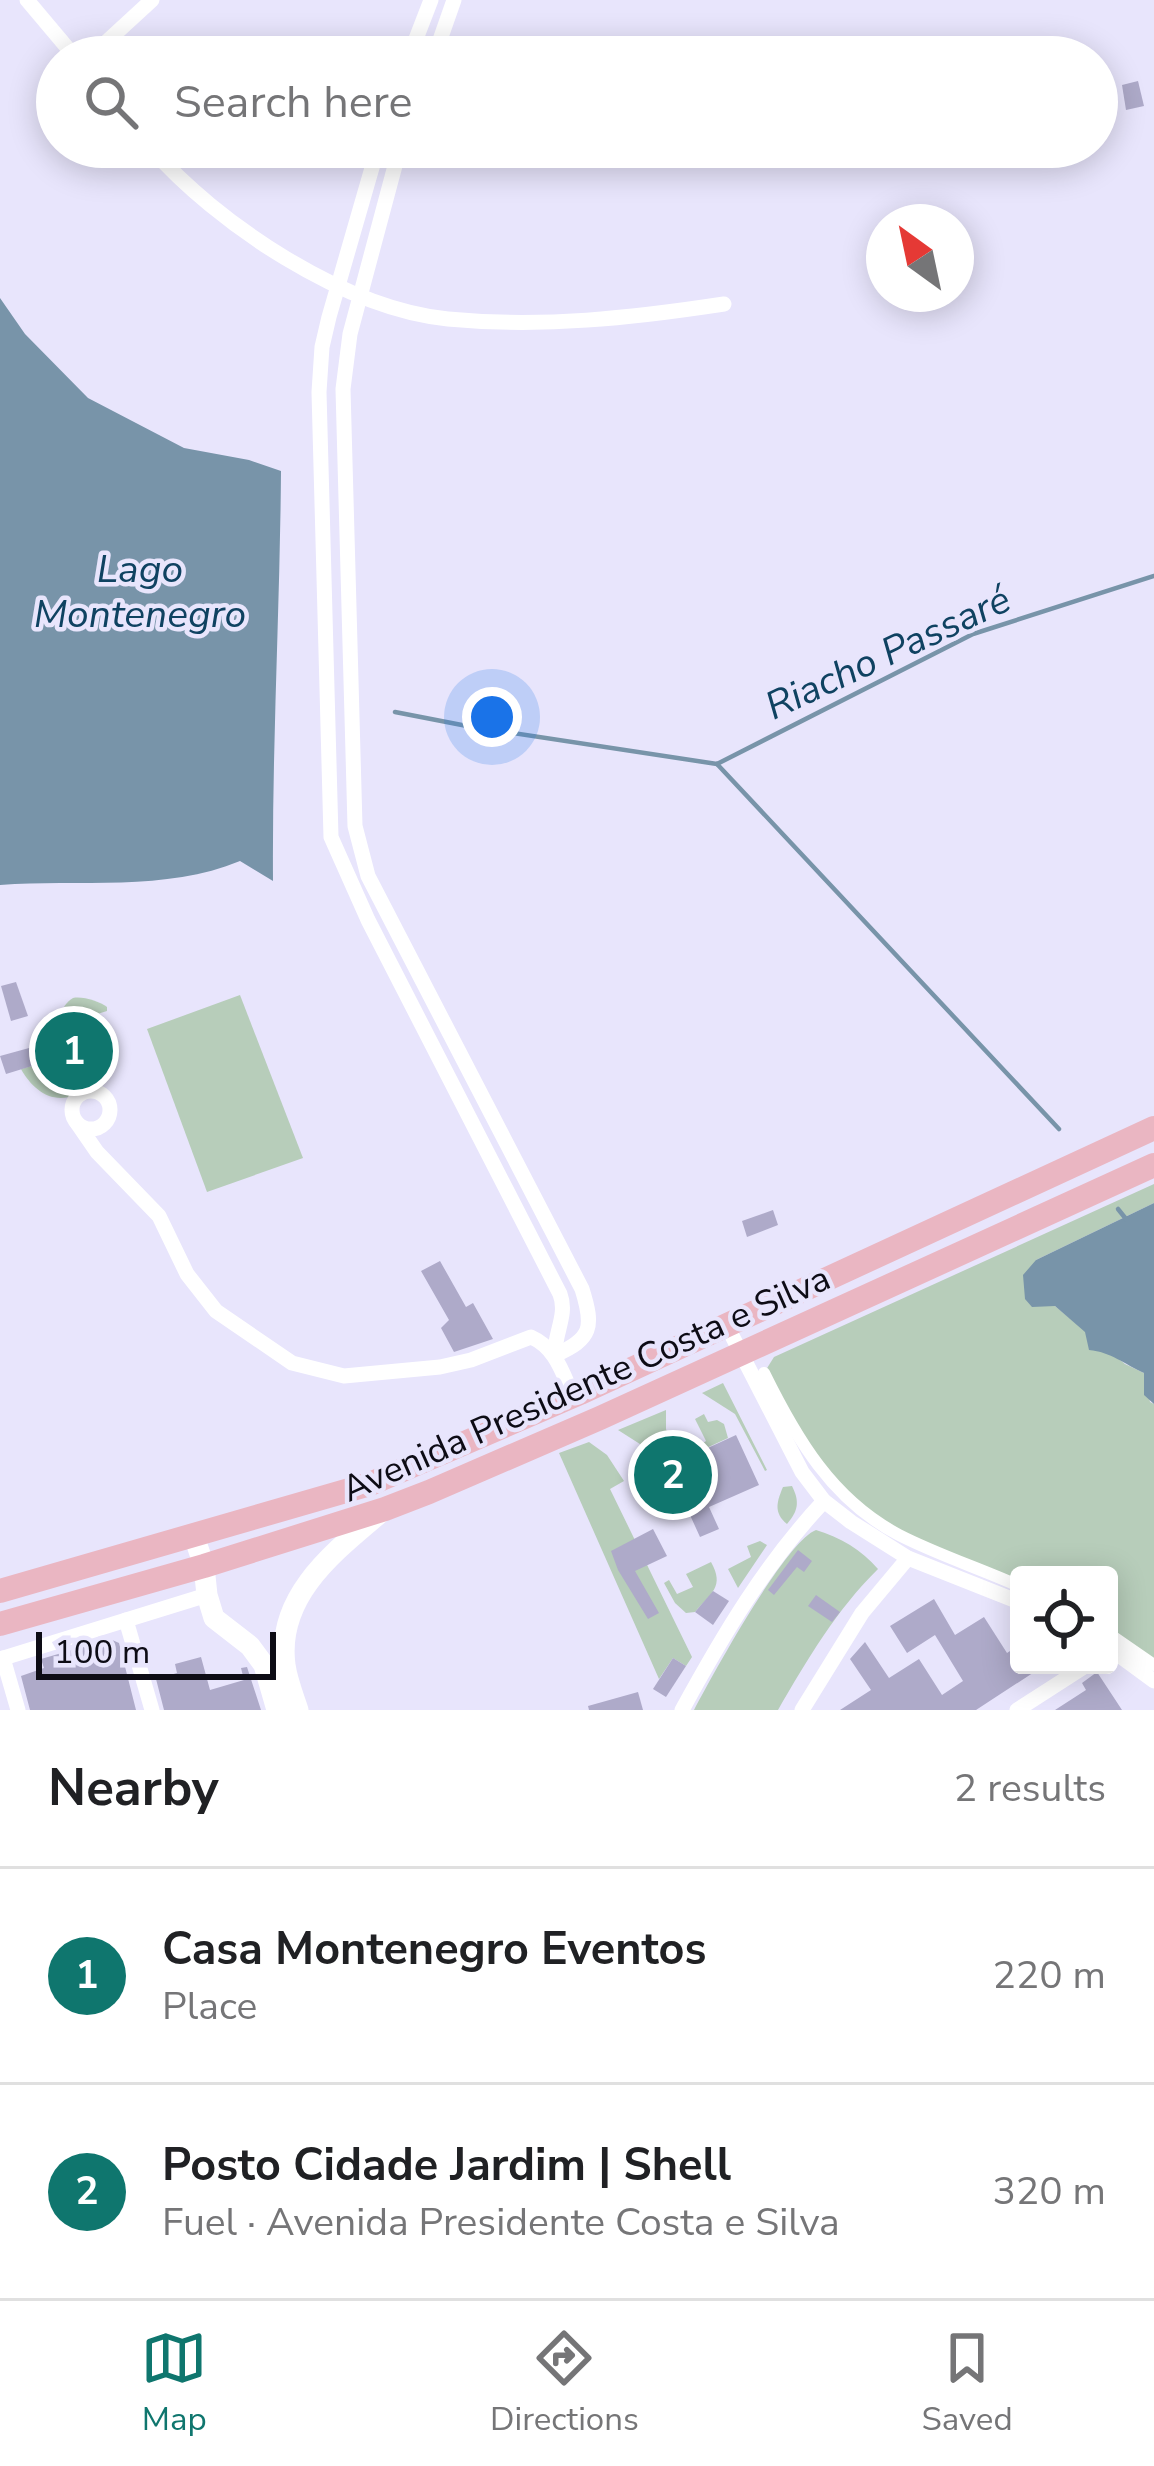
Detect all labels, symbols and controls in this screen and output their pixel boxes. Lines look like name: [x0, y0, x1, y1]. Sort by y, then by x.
search box: [36, 36, 1118, 168]
icon: search: [78, 69, 144, 135]
text: Search here: [174, 72, 413, 133]
north arrow: [866, 204, 974, 312]
water label: Lago Montenegro: [34, 543, 246, 641]
water label: Riacho Passaré: [757, 573, 1019, 733]
your location: [462, 687, 522, 747]
pin: 1: [35, 1006, 113, 1096]
street label: Avenida Presidente Costa e Silva: [334, 1254, 838, 1514]
pin: 2: [634, 1430, 712, 1520]
map controls: [1010, 1566, 1118, 1674]
button: locate: [1010, 1566, 1118, 1674]
scale bar: [36, 1626, 276, 1679]
text: 100 m: [54, 1630, 150, 1675]
text: Nearby: [48, 1753, 219, 1823]
text: 2 results: [954, 1762, 1106, 1815]
text: Casa Montenegro Eventos: [162, 1919, 707, 1980]
text: 1: [75, 1949, 99, 2002]
text: 220 m: [992, 1949, 1106, 2002]
text: Place: [162, 1980, 257, 2033]
text: Posto Cidade Jardim | Shell: [162, 2135, 731, 2196]
text: 2: [75, 2165, 99, 2218]
text: 320 m: [992, 2165, 1106, 2218]
text: Fuel · Avenida Presidente Costa e Silva: [162, 2196, 840, 2249]
tab: Map: [141, 2325, 207, 2442]
tab: Directions: [490, 2325, 639, 2442]
tab: Saved: [921, 2325, 1013, 2442]

